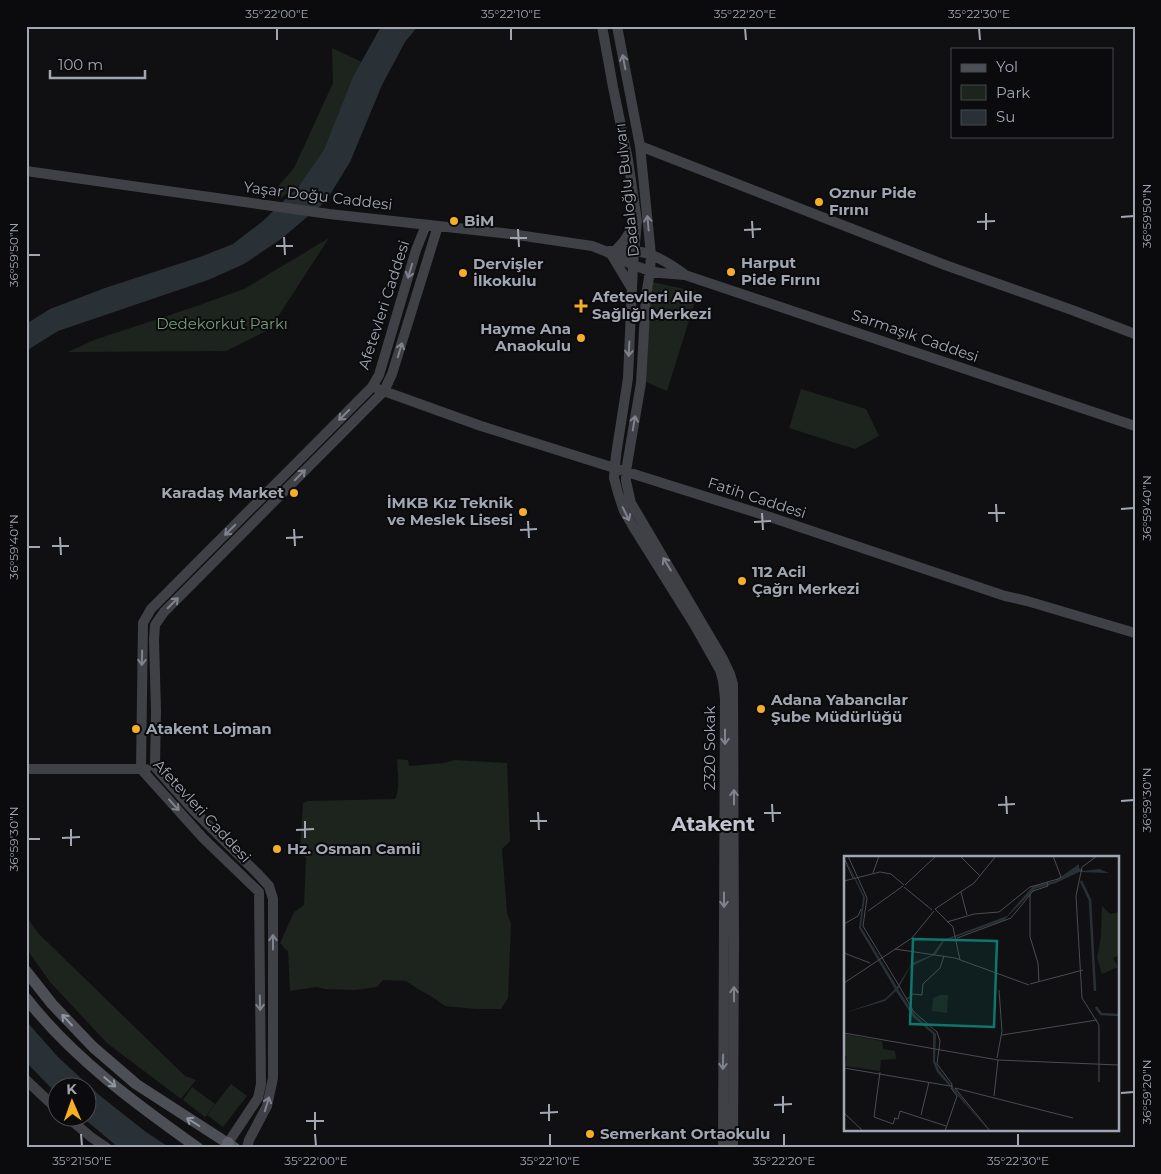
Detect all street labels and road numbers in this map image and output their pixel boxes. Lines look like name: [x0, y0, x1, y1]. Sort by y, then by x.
street label: Dadaloğlu Bulvarı: [610, 122, 643, 258]
street label: Yaşar Doğu Caddesi: [243, 177, 394, 214]
street label: Afetevleri Caddesi: [354, 238, 413, 372]
street label: Sarmaşık Caddesi: [849, 305, 981, 366]
street label: Fatih Caddesi: [706, 473, 809, 522]
street label: 2320 Sokak: [700, 706, 719, 790]
street label: Afetevleri Caddesi: [149, 755, 255, 866]

